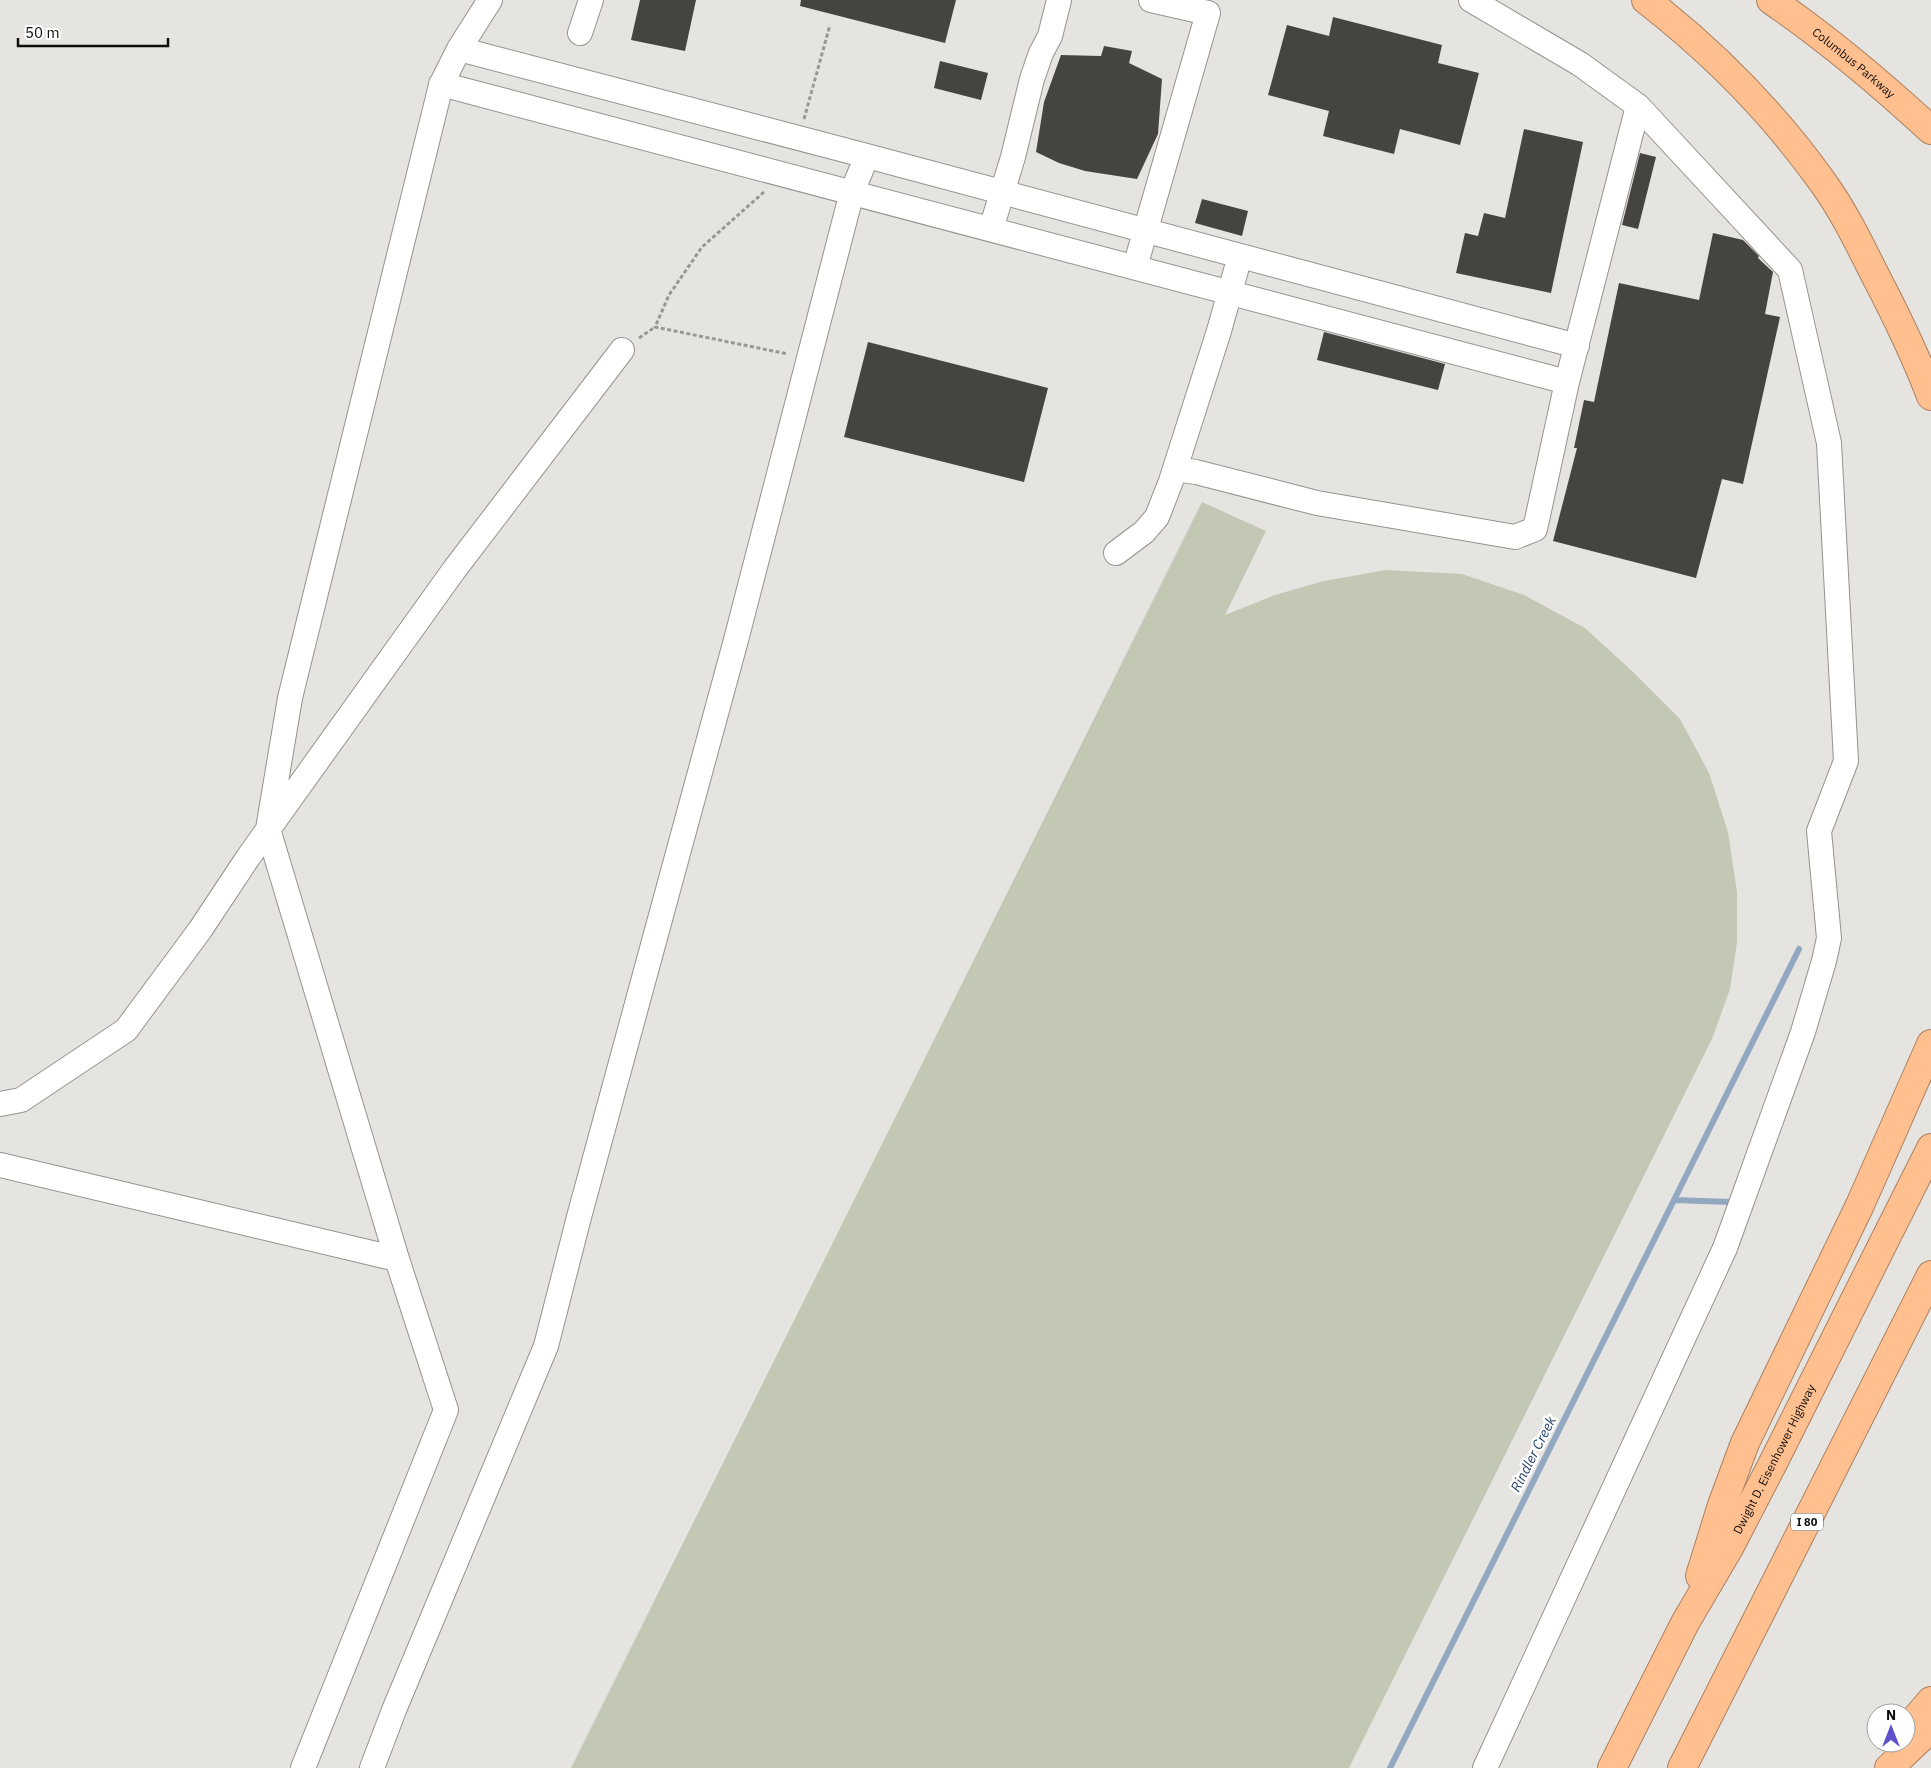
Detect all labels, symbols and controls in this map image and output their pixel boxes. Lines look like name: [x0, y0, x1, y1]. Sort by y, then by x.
scale bar: [18, 15, 168, 47]
text: 50 m: [25, 23, 60, 42]
street label: Columbus Parkway: [1809, 24, 1899, 101]
street label: Dwight D. Eisenhower Highway: [1730, 1382, 1818, 1536]
water label: Rindler Creek: [1506, 1412, 1560, 1495]
road number: I 80: [1791, 1514, 1823, 1530]
north arrow: [1866, 1703, 1916, 1753]
text: N: [1886, 1706, 1896, 1724]

